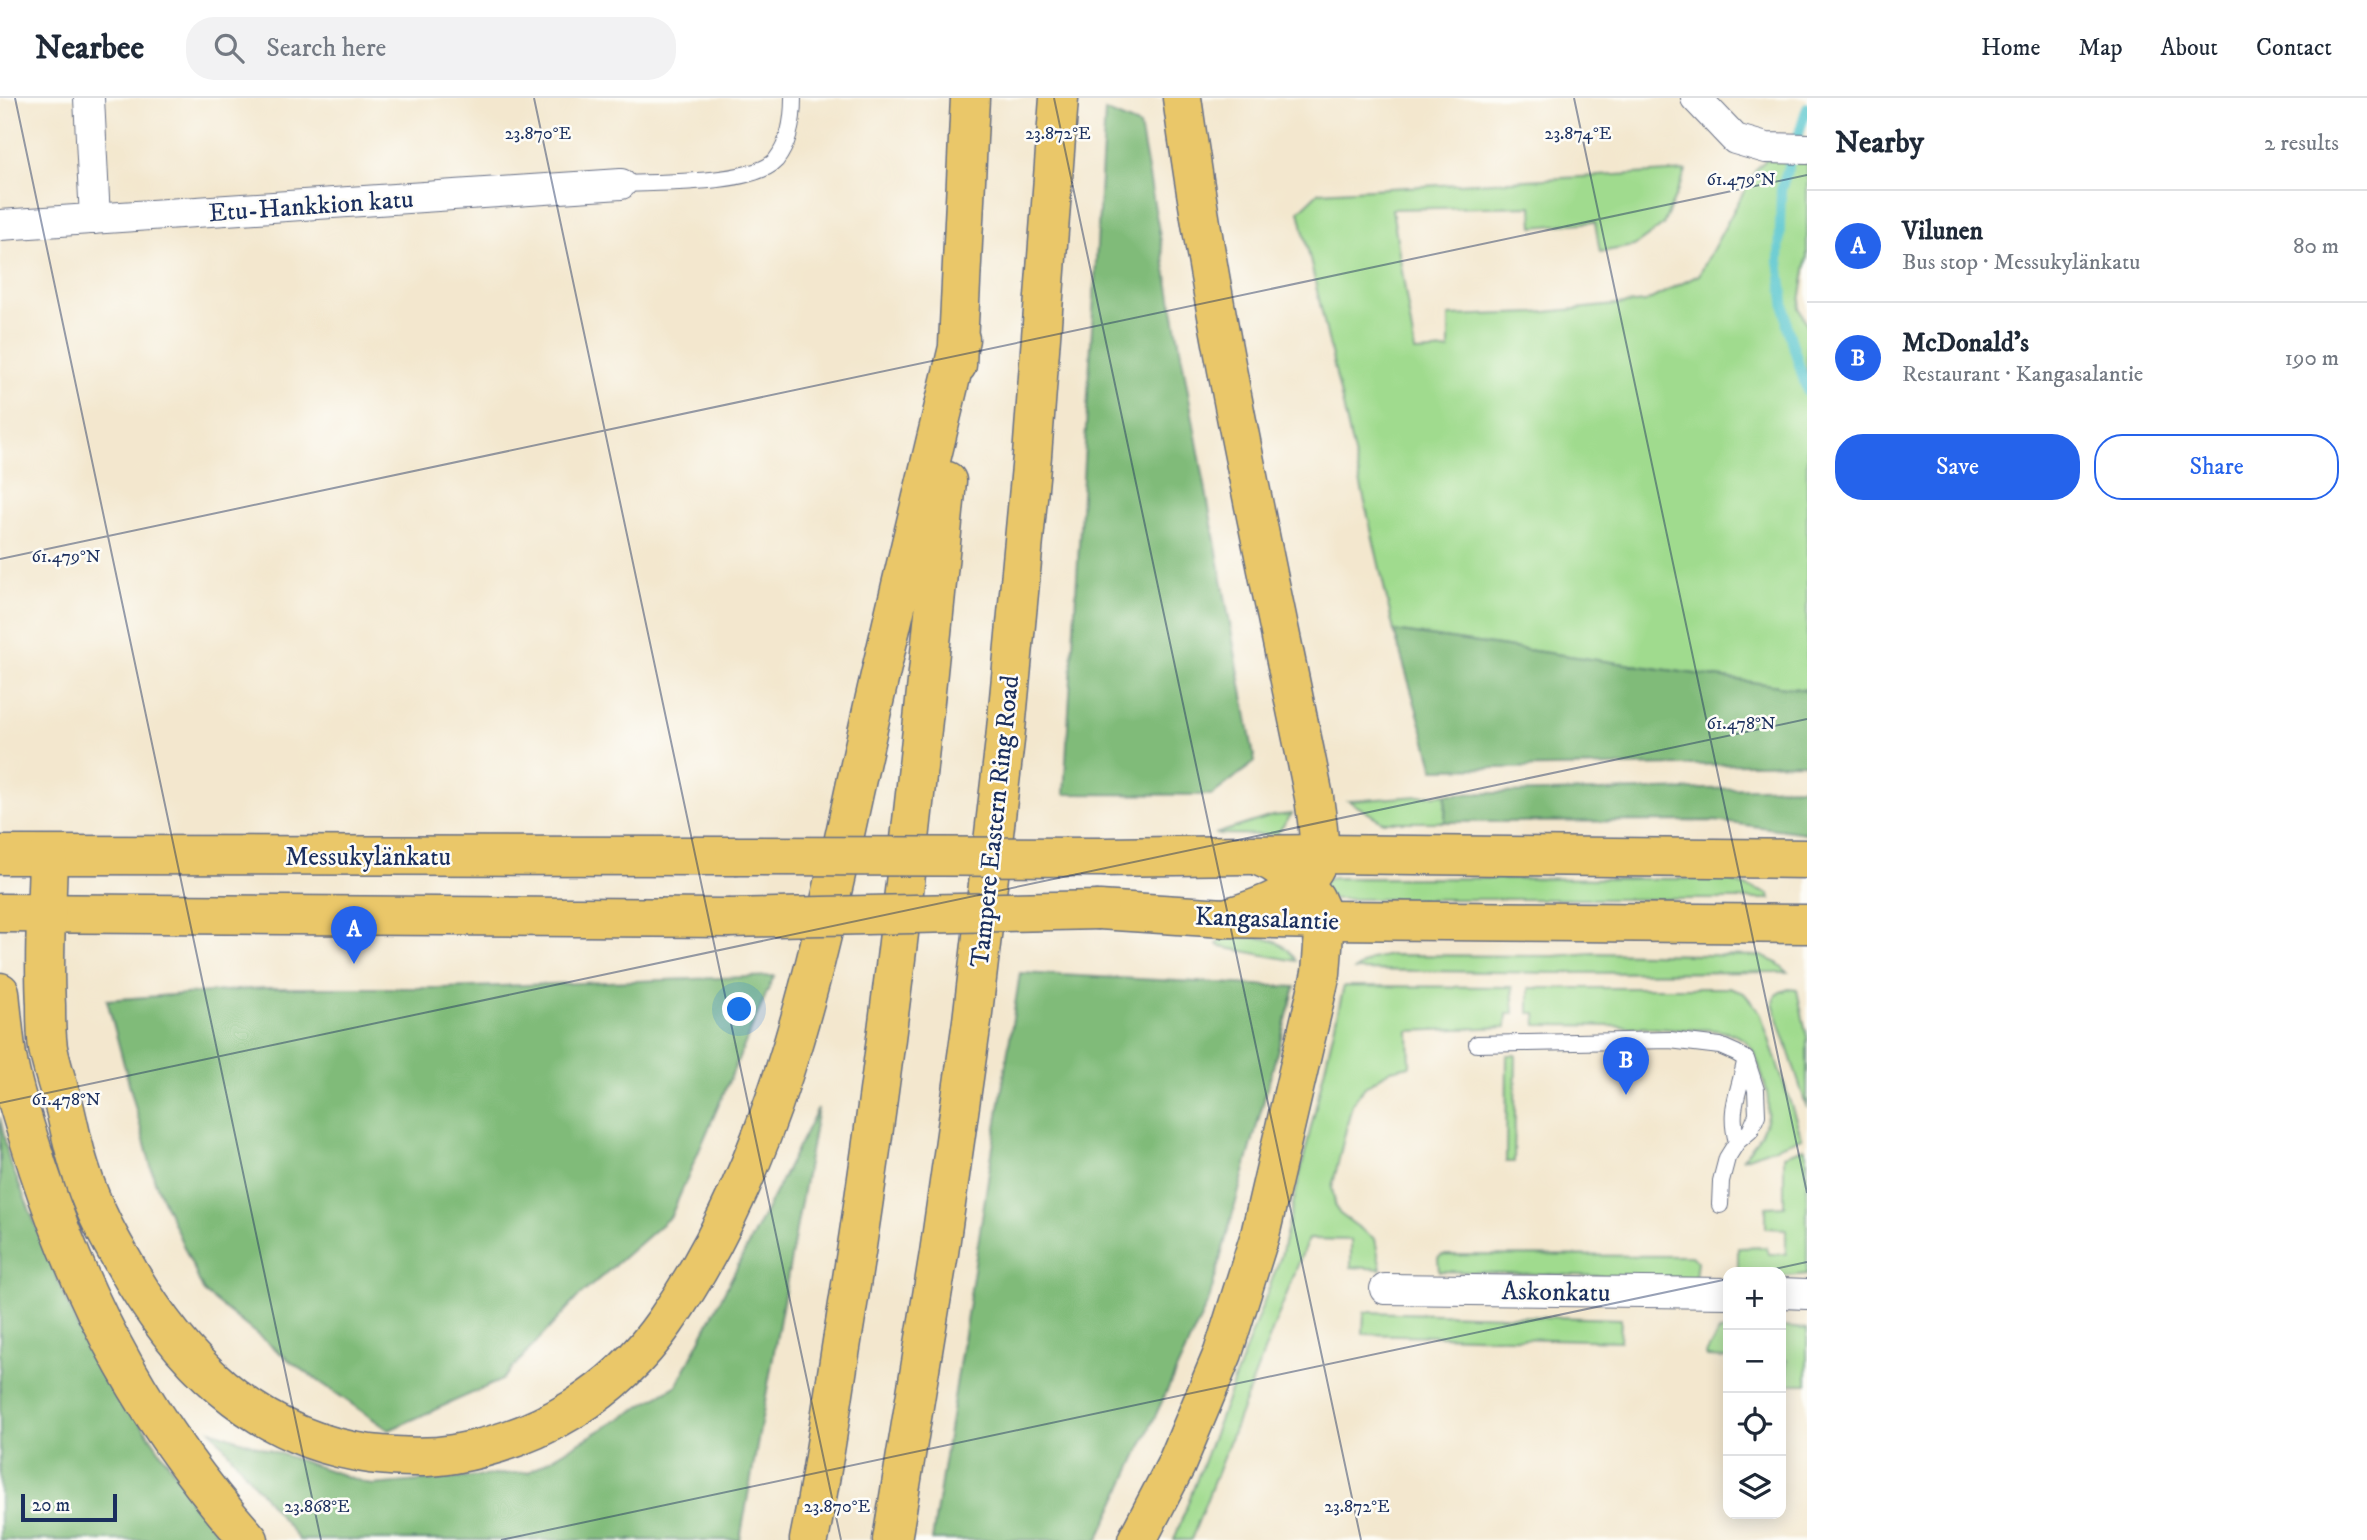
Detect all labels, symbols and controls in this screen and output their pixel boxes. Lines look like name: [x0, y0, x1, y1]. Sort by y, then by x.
search box: [186, 17, 676, 80]
text: Nearbee: [35, 28, 144, 69]
icon: search: [210, 29, 248, 67]
text: Search here: [266, 32, 386, 65]
text: Home: [1981, 33, 2040, 63]
text: Map: [2078, 33, 2123, 63]
text: About: [2161, 33, 2218, 63]
text: Contact: [2256, 33, 2332, 63]
text: 23.870°E: [505, 123, 572, 145]
text: 23.872°E: [1025, 123, 1091, 145]
text: 23.874°E: [1545, 123, 1612, 145]
text: Nearby: [1835, 125, 1924, 162]
text: 2 results: [2264, 129, 2339, 158]
text: 61.479°N: [1706, 169, 1776, 191]
street label: Etu-Hankkion katu: [208, 183, 415, 230]
text: Vilunen: [1902, 215, 1983, 248]
text: A: [1851, 232, 1865, 261]
text: 80 m: [2293, 232, 2339, 261]
text: Bus stop · Messukylänkatu: [1902, 248, 2140, 277]
text: McDonald's: [1902, 327, 2029, 360]
text: B: [1851, 344, 1865, 373]
text: 190 m: [2285, 344, 2339, 373]
text: Restaurant · Kangasalantie: [1902, 360, 2143, 389]
button: Save: [1835, 434, 2080, 500]
button: Share: [2094, 434, 2339, 500]
text: 61.479°N: [31, 546, 101, 568]
street label: Tampere Eastern Ring Road: [964, 673, 1027, 969]
text: 61.478°N: [1706, 713, 1776, 735]
street label: Messukylänkatu: [285, 841, 451, 874]
street label: Kangasalantie: [1194, 900, 1340, 939]
pin: A: [331, 906, 377, 964]
your location: [722, 992, 756, 1026]
pin: B: [1603, 1037, 1649, 1095]
text: 61.478°N: [31, 1089, 101, 1111]
map controls: [1723, 1267, 1786, 1519]
button: +: [1723, 1267, 1786, 1330]
street label: Askonkatu: [1501, 1275, 1611, 1310]
button: −: [1723, 1330, 1786, 1393]
button: locate: [1723, 1393, 1786, 1456]
button: layers: [1723, 1456, 1786, 1519]
scale bar: [21, 1491, 117, 1523]
text: 20 m: [32, 1494, 70, 1517]
text: 23.868°E: [284, 1496, 350, 1518]
text: 23.870°E: [804, 1496, 871, 1518]
text: 23.872°E: [1324, 1496, 1390, 1518]

